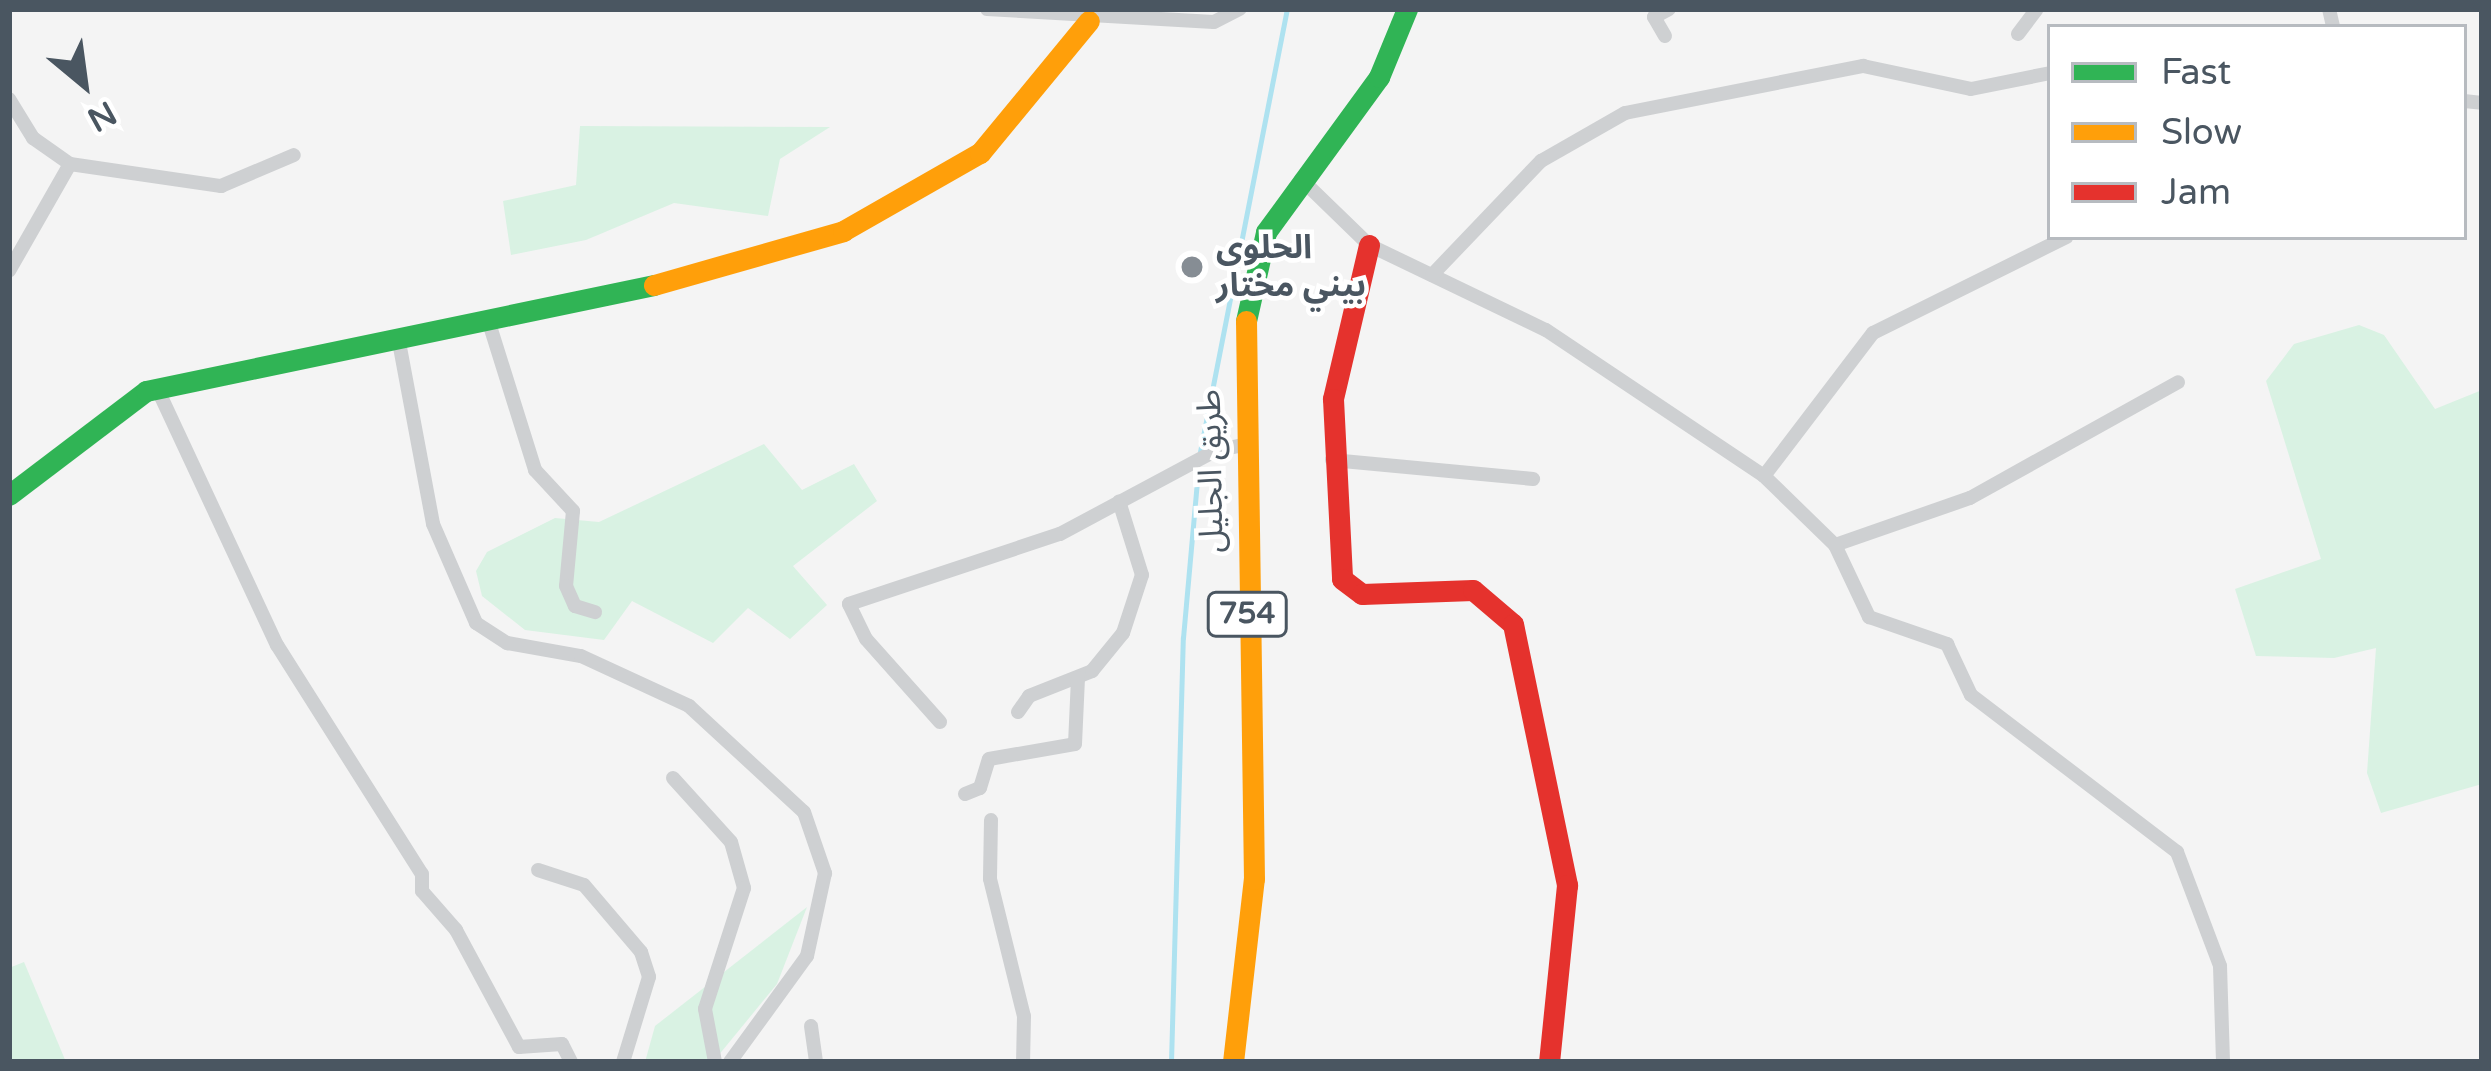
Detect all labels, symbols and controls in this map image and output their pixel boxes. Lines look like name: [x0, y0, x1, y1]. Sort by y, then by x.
north arrow: [24, 24, 144, 144]
legend: [2047, 24, 2467, 240]
text: Fast: [2161, 51, 2231, 94]
text: N: [81, 92, 123, 139]
text: Slow: [2161, 111, 2242, 154]
text: Jam: [2161, 171, 2231, 214]
place label: الحلوى بيني مختار: [1216, 228, 1366, 306]
marker: الحلوى بيني مختار: [1179, 254, 1205, 280]
street label: طريق الجليل: [1190, 389, 1232, 553]
road number: 754: [1205, 590, 1289, 638]

